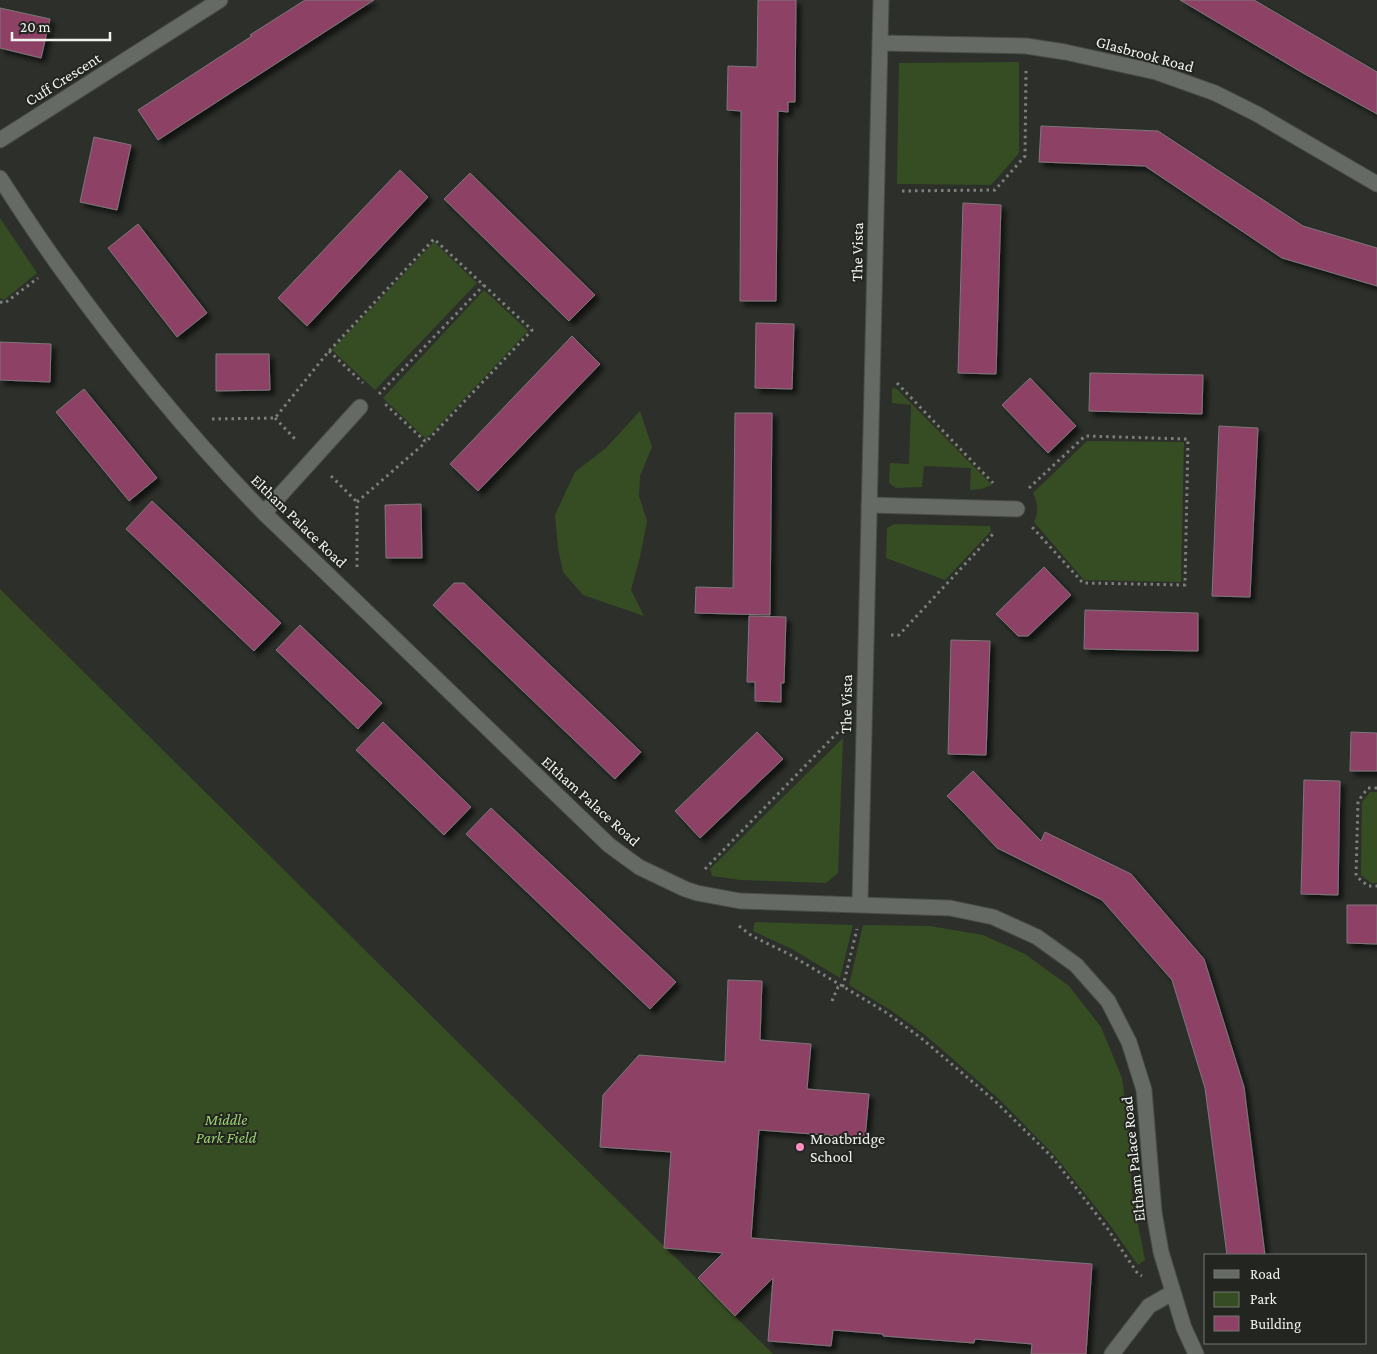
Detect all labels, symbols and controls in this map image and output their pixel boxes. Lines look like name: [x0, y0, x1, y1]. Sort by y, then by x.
scale bar: [12, 10, 110, 42]
text: 20 m: [20, 19, 51, 35]
street label: Glasbrook Road: [1094, 33, 1196, 75]
street label: Cuff Crescent: [22, 49, 105, 109]
street label: The Vista: [848, 222, 866, 282]
street label: Eltham Palace Road: [248, 471, 351, 571]
street label: The Vista: [837, 674, 855, 734]
street label: Eltham Palace Road: [539, 753, 644, 850]
street label: Eltham Palace Road: [1118, 1095, 1148, 1222]
park label: Middle Park Field: [196, 1111, 257, 1146]
place label: Moatbridge School: [810, 1130, 885, 1165]
marker: Moatbridge School: [794, 1141, 806, 1153]
legend: [1204, 1254, 1367, 1344]
text: Road: [1250, 1266, 1281, 1282]
text: Park: [1250, 1291, 1277, 1307]
text: Building: [1250, 1316, 1301, 1333]

